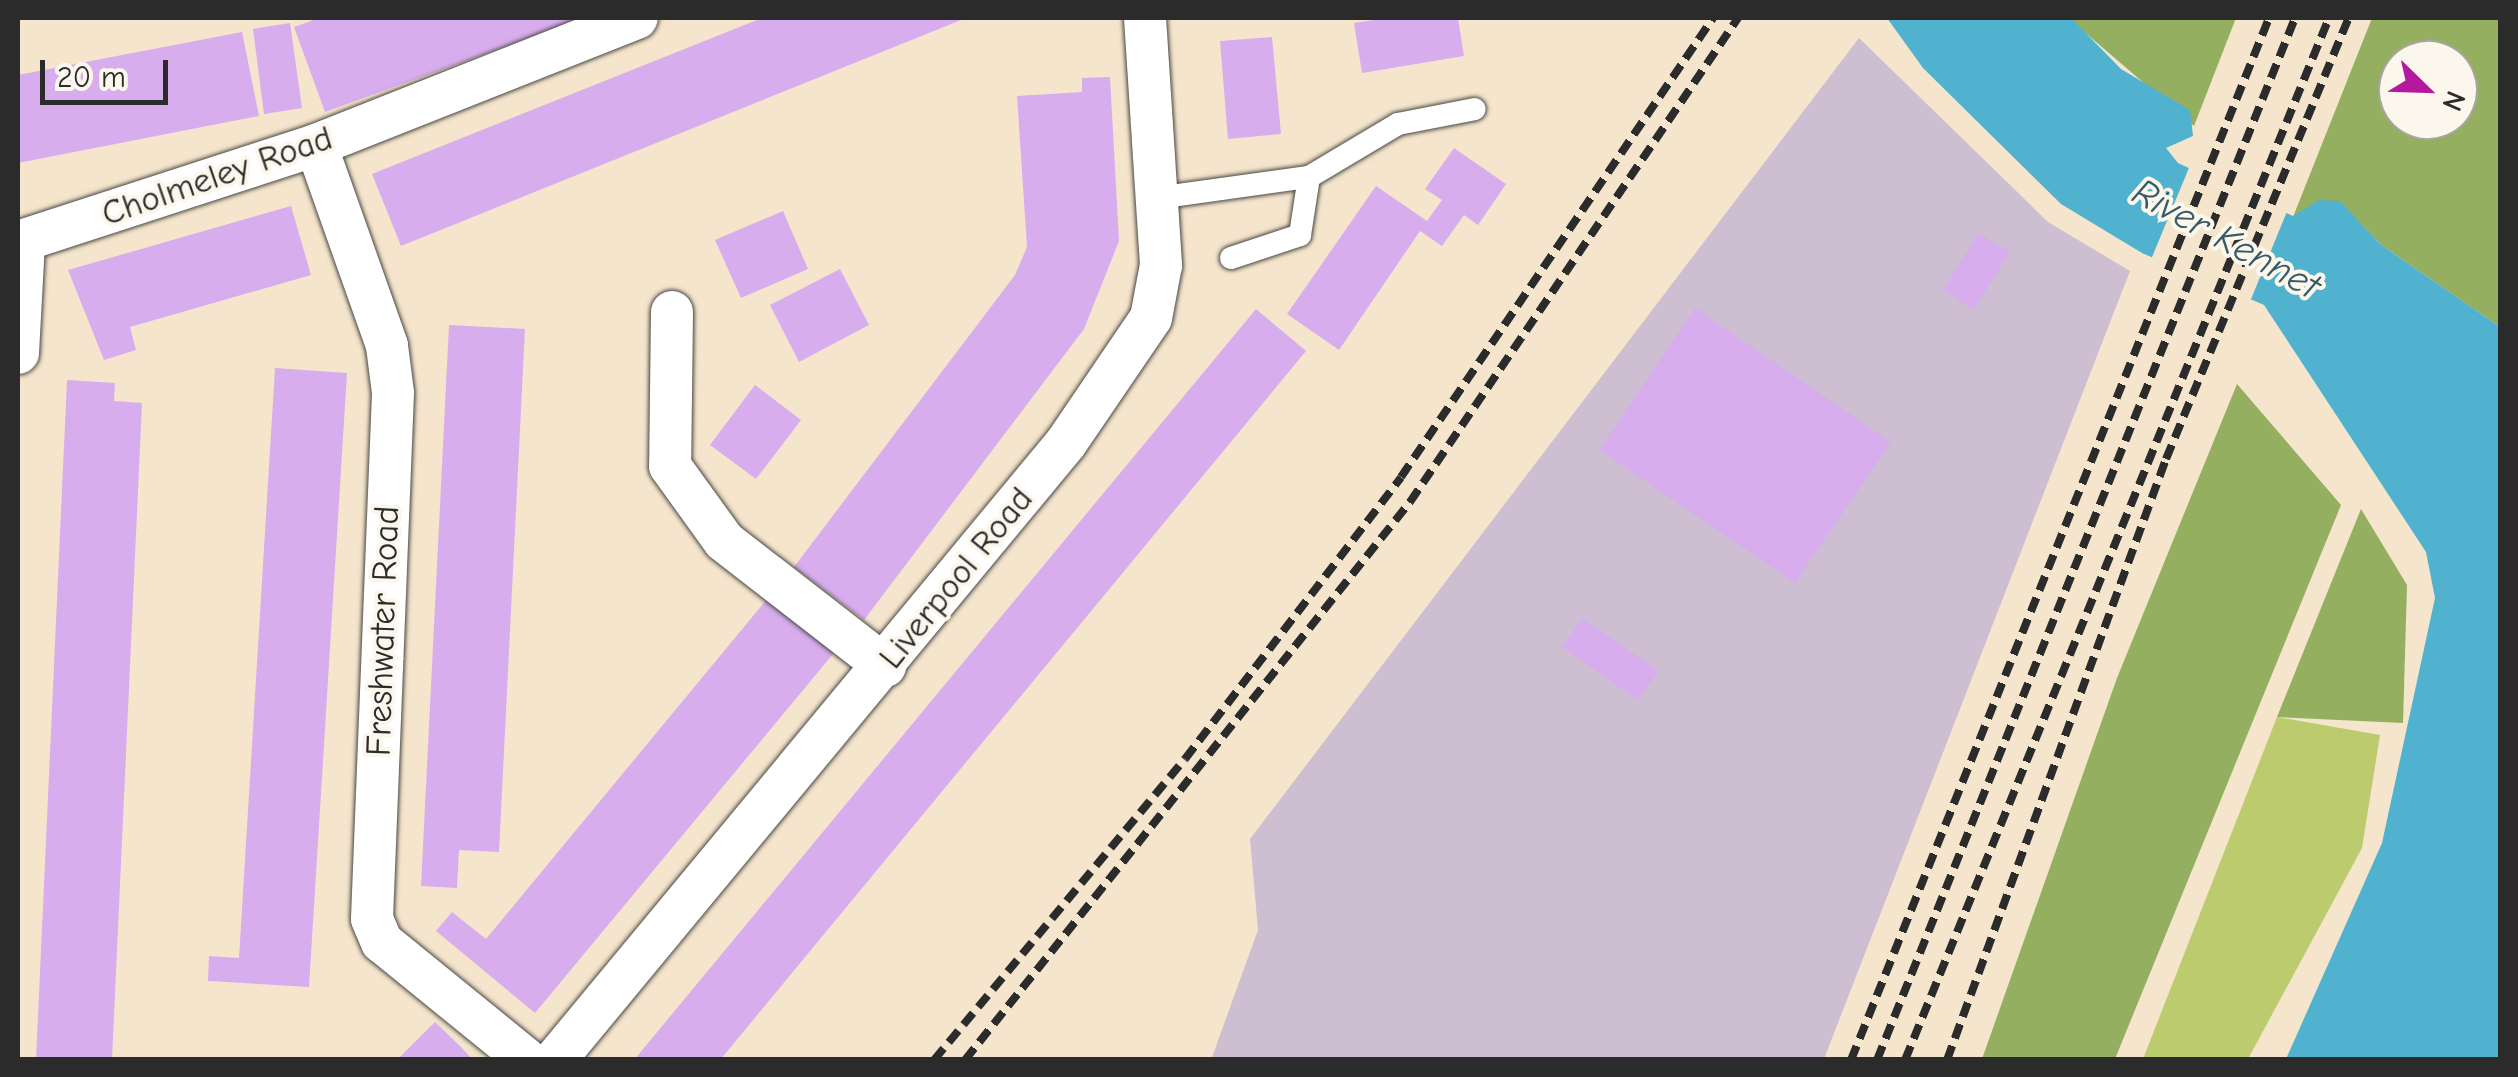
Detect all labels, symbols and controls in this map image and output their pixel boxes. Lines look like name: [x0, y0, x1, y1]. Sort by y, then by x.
scale bar: [45, 40, 172, 102]
north arrow: [2378, 40, 2478, 140]
text: 20 m: [57, 60, 126, 95]
text: N: [2435, 86, 2472, 116]
street label: Cholmeley Road: [96, 117, 338, 235]
water label: River Kennet: [2124, 170, 2328, 310]
street label: Liverpool Road: [870, 479, 1042, 677]
street label: Freshwater Road: [358, 505, 408, 757]

